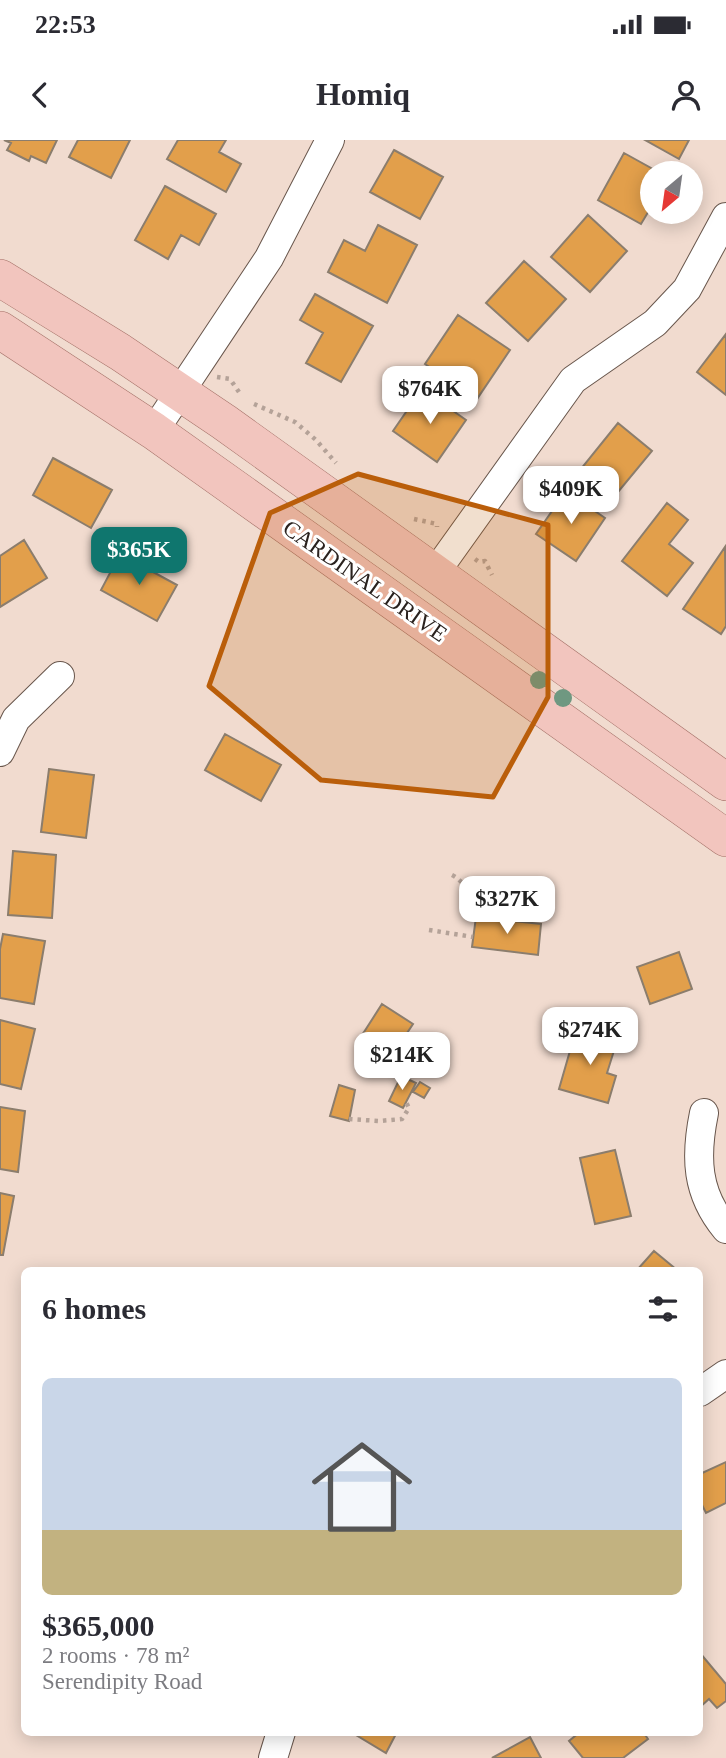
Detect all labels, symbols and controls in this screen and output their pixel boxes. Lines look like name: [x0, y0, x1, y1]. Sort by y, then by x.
text: 22:53: [35, 10, 96, 39]
icon: back: [21, 76, 59, 114]
text: Homiq: [316, 76, 410, 112]
icon: person: [667, 76, 705, 114]
north arrow: [640, 161, 704, 224]
map controls: [640, 161, 703, 224]
pin: $764K: [381, 366, 479, 426]
text: $764K: [398, 376, 462, 401]
pin: $409K: [522, 466, 620, 526]
text: $409K: [539, 476, 603, 501]
street label: CARDINAL DRIVE: [278, 515, 452, 647]
pin: $365K: [90, 528, 188, 587]
text: $365K: [107, 537, 171, 562]
pin: $327K: [458, 876, 556, 936]
text: $327K: [475, 886, 539, 911]
pin: $274K: [541, 1007, 639, 1067]
text: $274K: [558, 1017, 622, 1042]
pin: $214K: [353, 1032, 451, 1092]
text: $214K: [370, 1042, 434, 1067]
icon: filters: [644, 1290, 682, 1328]
text: 6 homes: [42, 1292, 146, 1325]
icon: home: [299, 1424, 425, 1550]
text: $365,000: [42, 1609, 155, 1642]
text: 2 rooms · 78 m²: [42, 1643, 189, 1668]
text: Serendipity Road: [42, 1669, 202, 1694]

